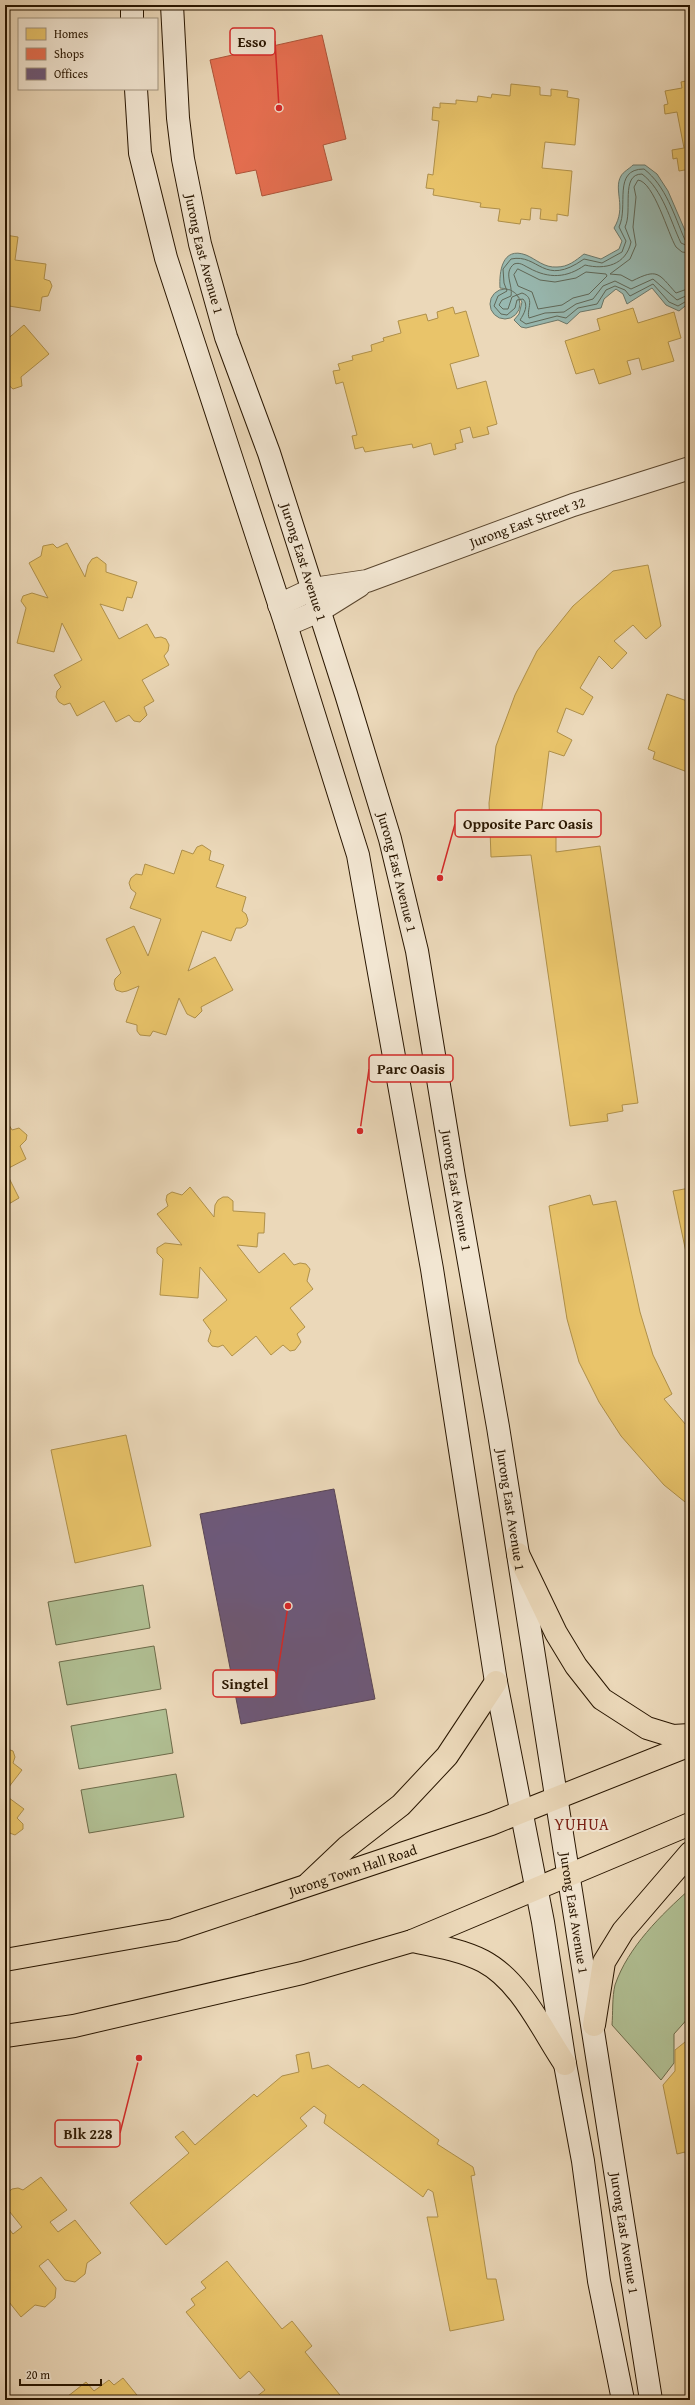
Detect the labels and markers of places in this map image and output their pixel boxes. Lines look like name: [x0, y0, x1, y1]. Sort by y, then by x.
callout: Esso: [230, 28, 275, 55]
callout: Opposite Parc Oasis: [455, 810, 601, 837]
callout: Parc Oasis: [369, 1055, 453, 1082]
callout: Singtel: [213, 1670, 276, 1697]
callout: Blk 228: [55, 2120, 120, 2147]

